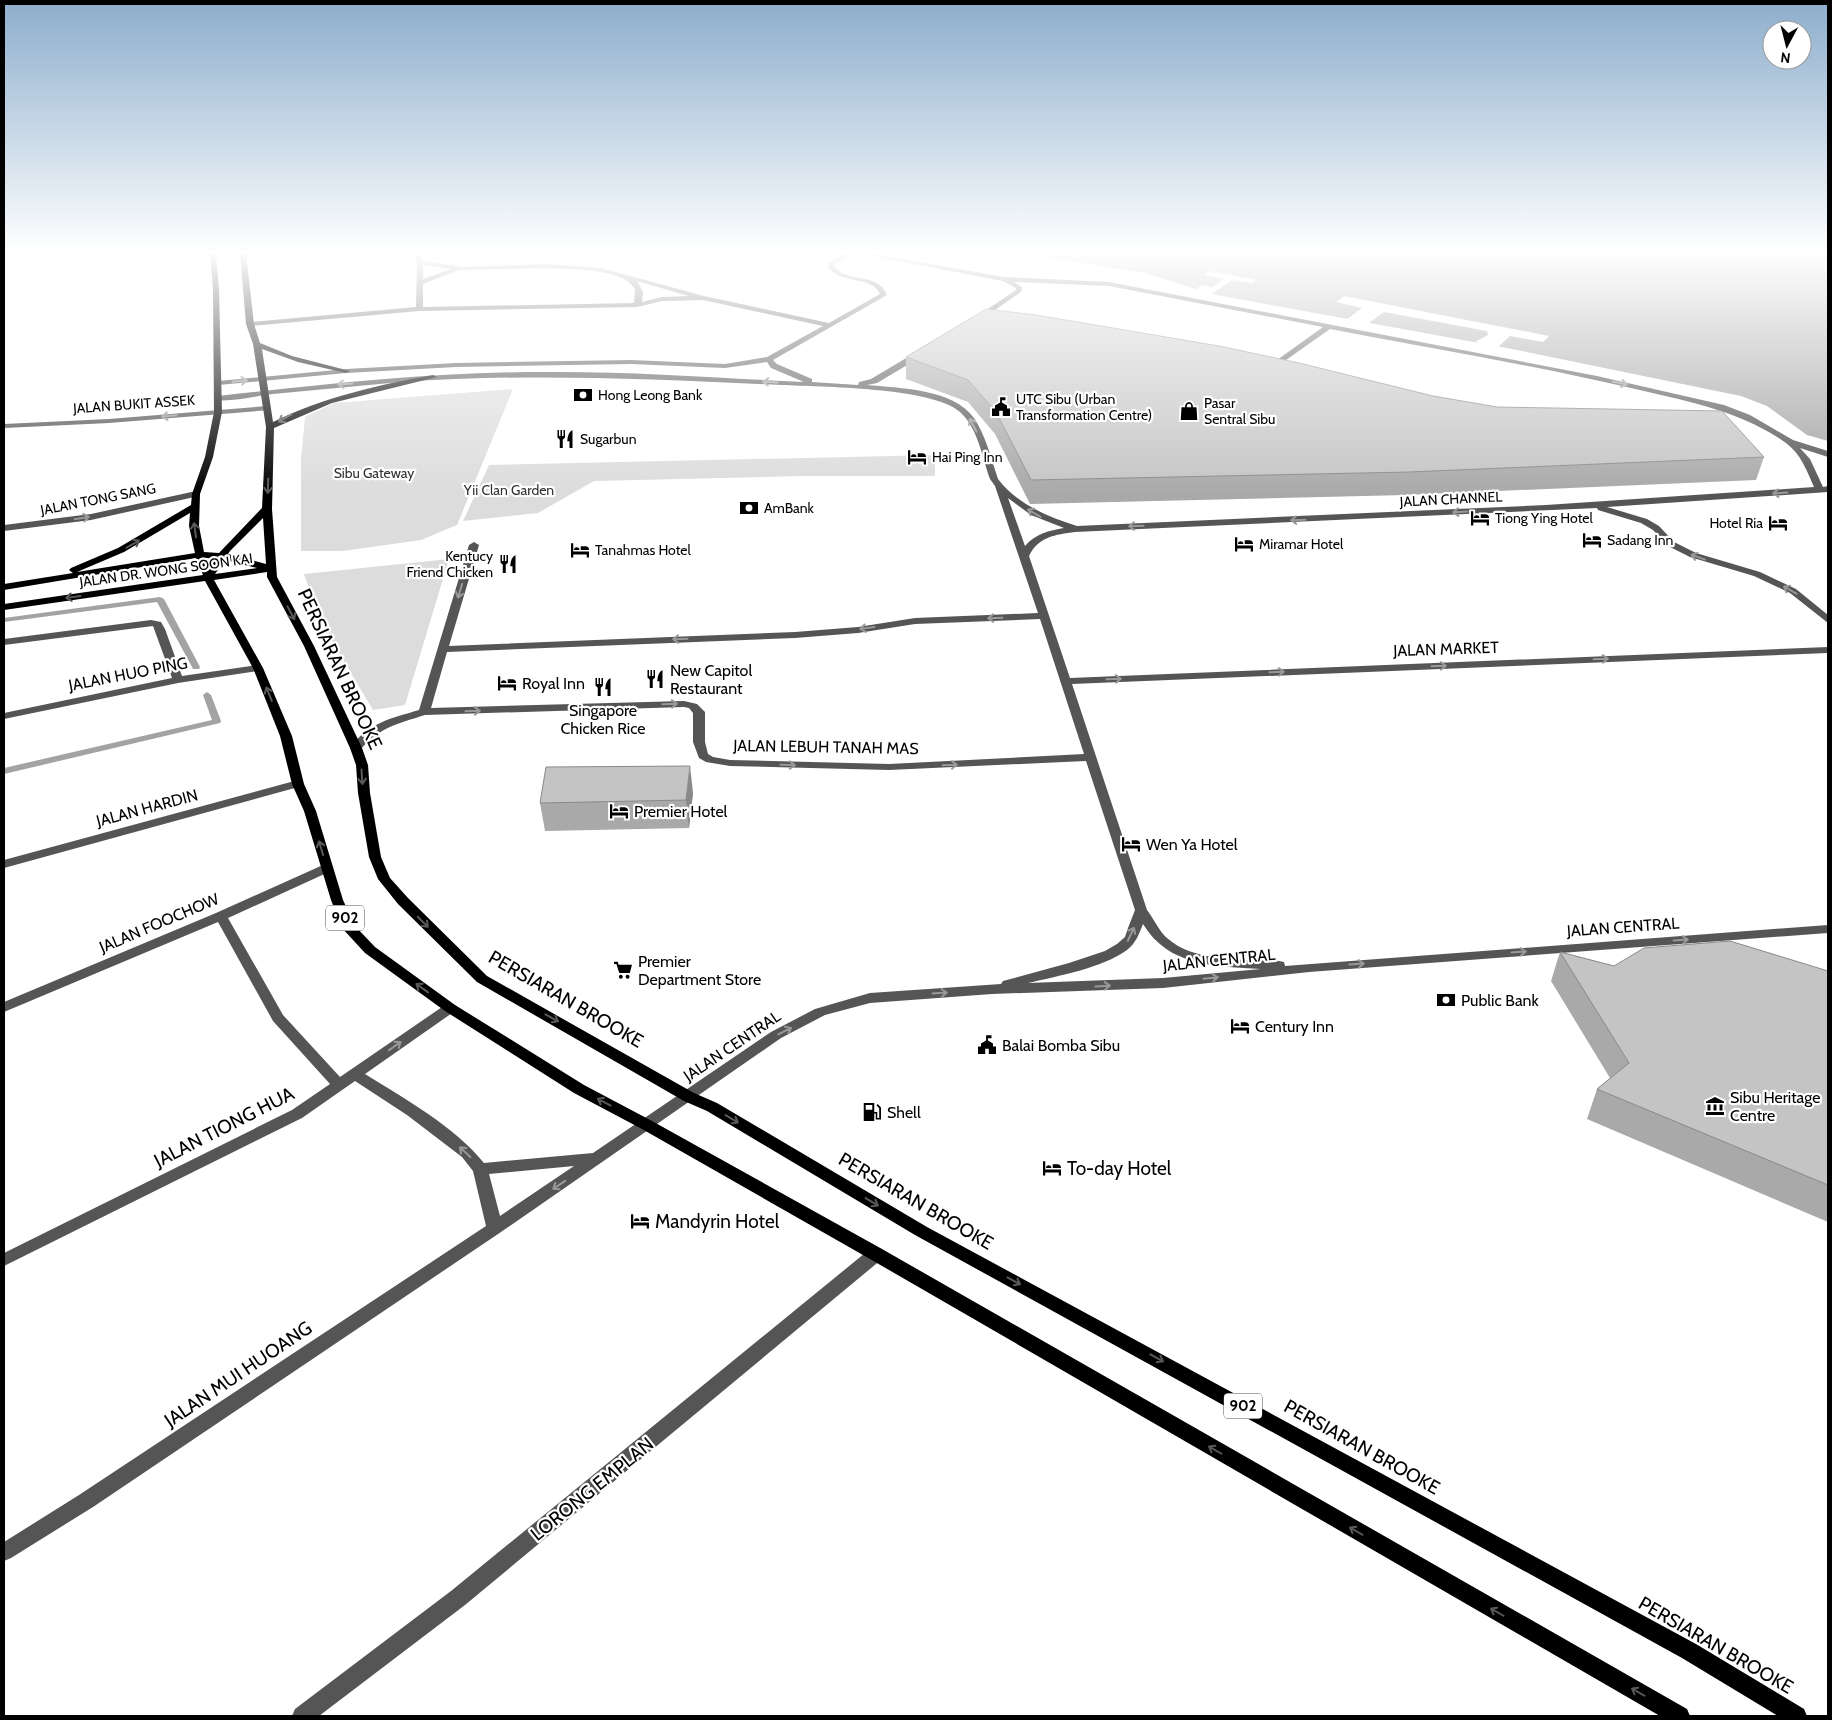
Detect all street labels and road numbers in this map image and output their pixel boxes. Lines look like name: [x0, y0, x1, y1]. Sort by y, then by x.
street label: JALAN BUKIT ASSEK: [71, 391, 196, 417]
street label: JALAN TONG SANG: [38, 479, 157, 519]
street label: JALAN CHANNEL: [1398, 487, 1503, 511]
street label: JALAN DR. WONG SOON KAI: [77, 549, 254, 591]
street label: PERSIARAN BROOKE: [293, 585, 387, 753]
street label: JALAN MARKET: [1392, 638, 1500, 660]
street label: JALAN HUO PING: [66, 653, 189, 695]
street label: JALAN LEBUH TANAH MAS: [732, 736, 919, 758]
street label: JALAN HARDIN: [93, 785, 200, 831]
street label: JALAN FOOCHOW: [95, 889, 222, 957]
road number: 902: [326, 906, 364, 930]
street label: JALAN CENTRAL: [1565, 914, 1680, 940]
street label: PERSIARAN BROOKE: [485, 945, 647, 1053]
street label: JALAN CENTRAL: [1161, 945, 1276, 975]
street label: JALAN CENTRAL: [679, 1007, 784, 1086]
street label: JALAN TIONG HUA: [149, 1082, 298, 1173]
street label: PERSIARAN BROOKE: [835, 1147, 997, 1255]
street label: JALAN MUI HUOANG: [159, 1316, 316, 1432]
road number: 902: [1224, 1394, 1262, 1418]
street label: PERSIARAN BROOKE: [1280, 1395, 1444, 1499]
street label: LORONG EMPLAN: [526, 1432, 658, 1546]
street label: PERSIARAN BROOKE: [1635, 1591, 1797, 1699]

